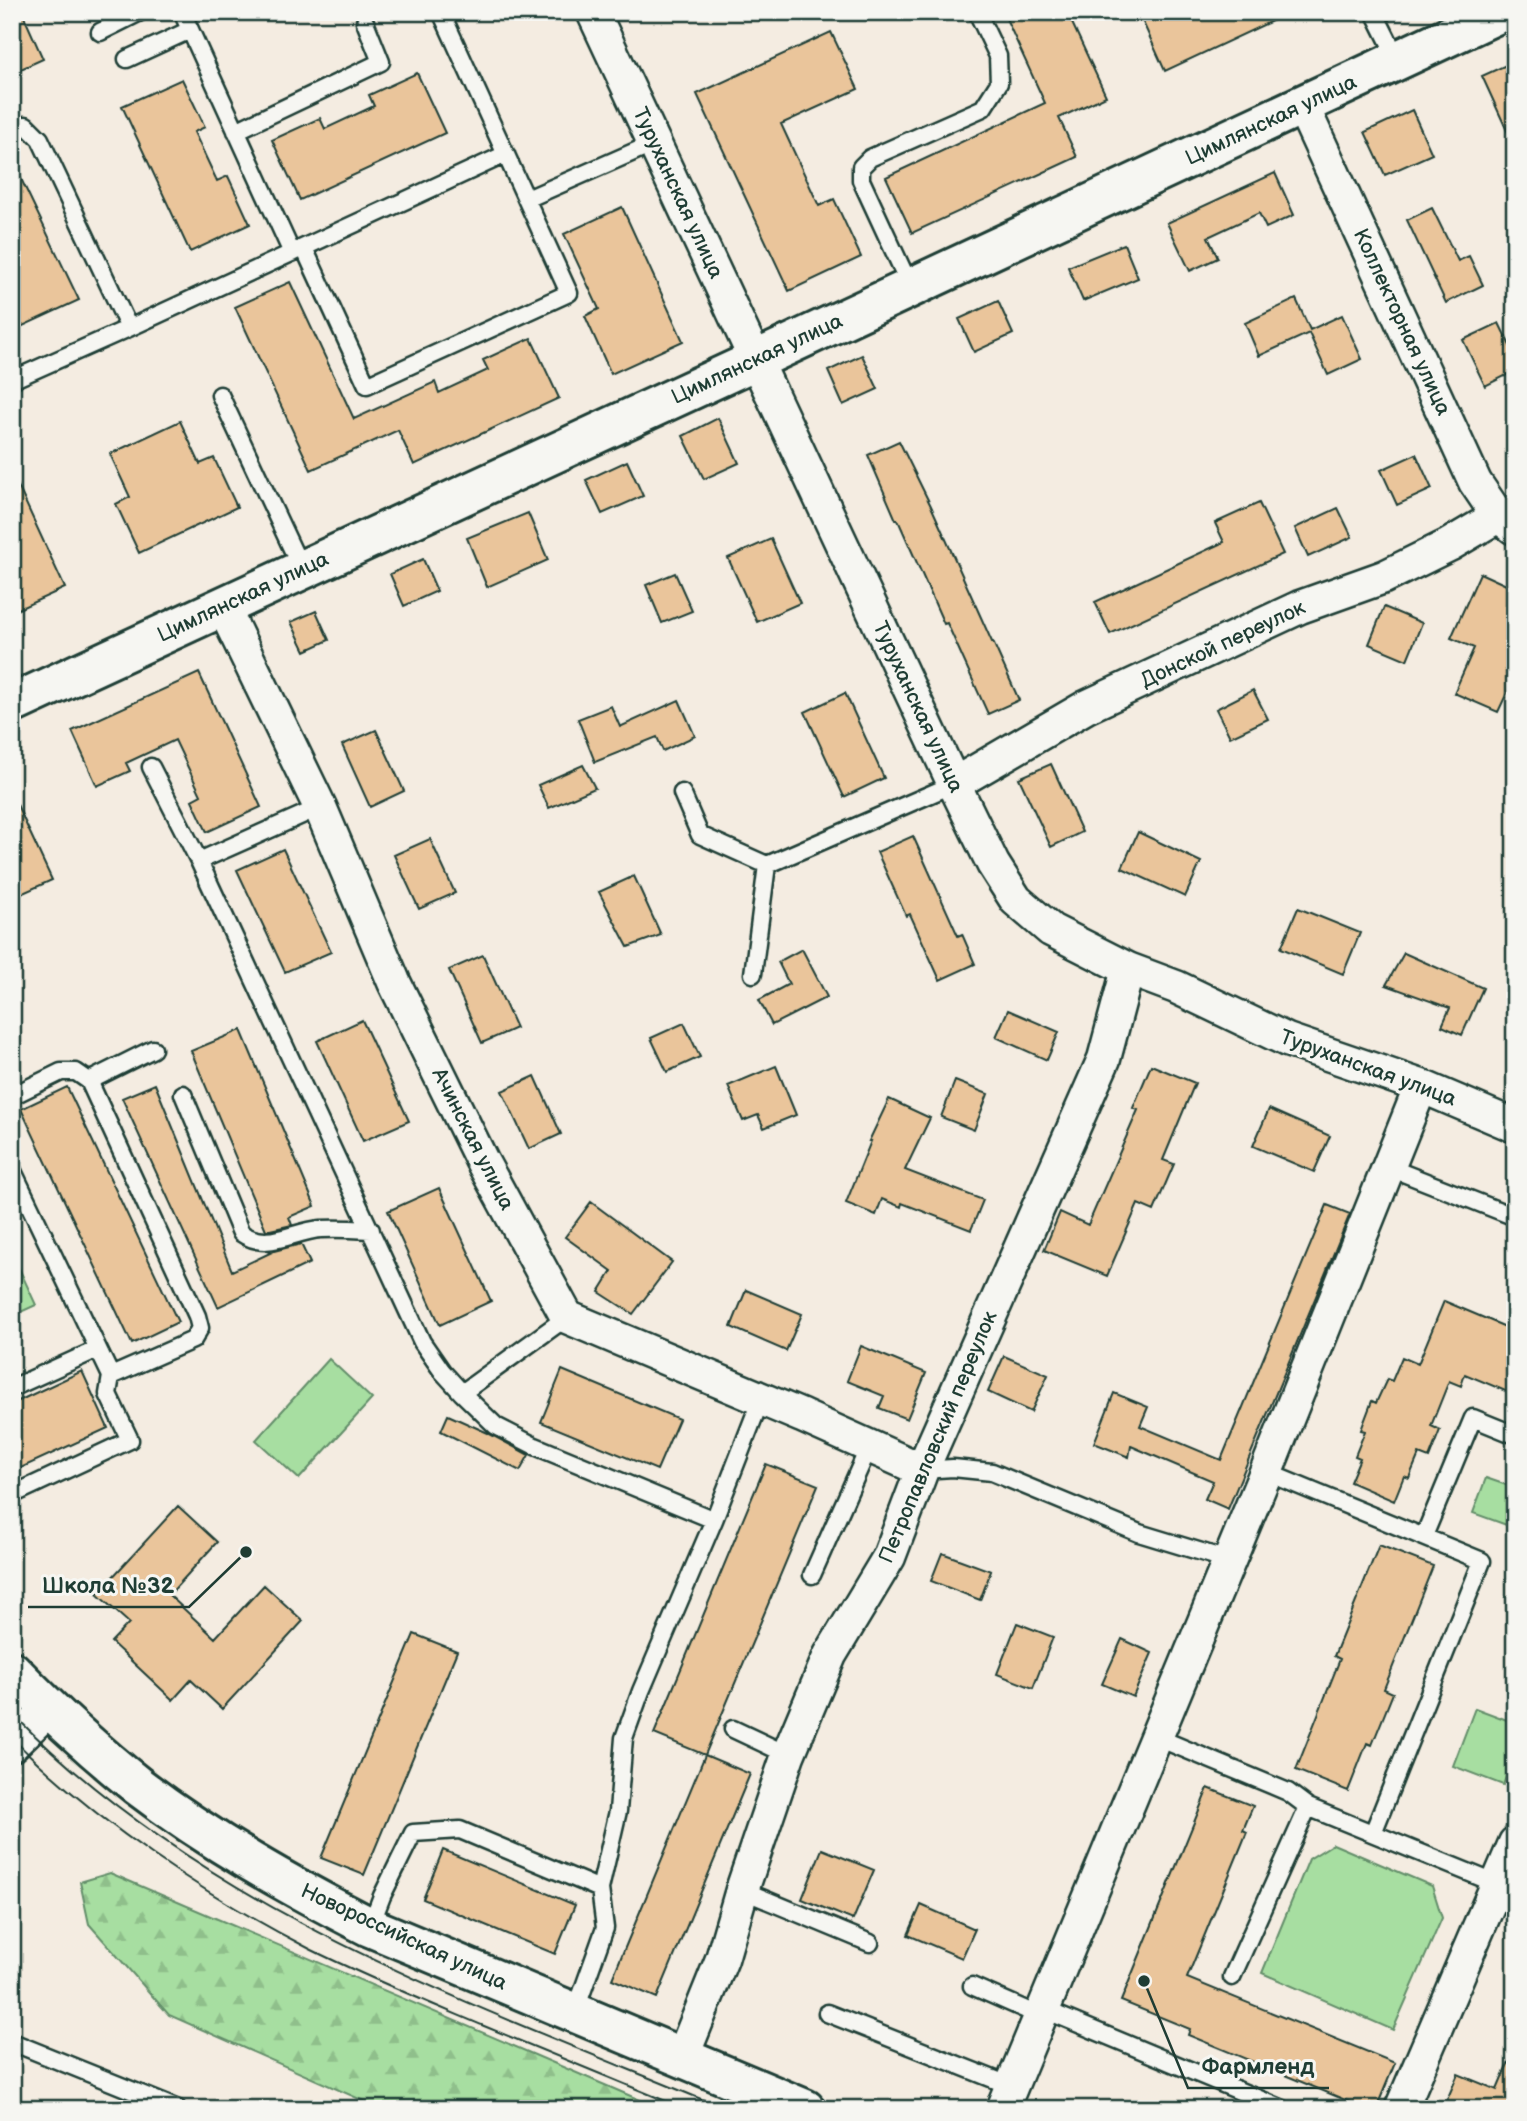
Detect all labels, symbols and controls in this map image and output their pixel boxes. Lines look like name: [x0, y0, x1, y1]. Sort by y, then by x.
street label: Цимлянская улица: [1181, 69, 1361, 171]
street label: Туруханская улица: [627, 103, 729, 283]
street label: Коллекторная улица: [1348, 225, 1456, 420]
street label: Цимлянская улица: [667, 308, 847, 410]
street label: Цимлянская улица: [153, 546, 333, 648]
street label: Донской переулок: [1137, 595, 1309, 693]
street label: Туруханская улица: [867, 617, 969, 797]
street label: Туруханская улица: [1276, 1024, 1460, 1112]
street label: Ачинская улица: [426, 1063, 520, 1215]
street label: Петропавловский переулок: [873, 1307, 1003, 1567]
callout: Школа №32: [28, 1563, 189, 1607]
text: Школа №32: [42, 1572, 175, 1600]
street label: Новороссийская улица: [297, 1878, 512, 1996]
callout: Фармленд: [1188, 2044, 1329, 2088]
text: Фармленд: [1202, 2053, 1314, 2081]

